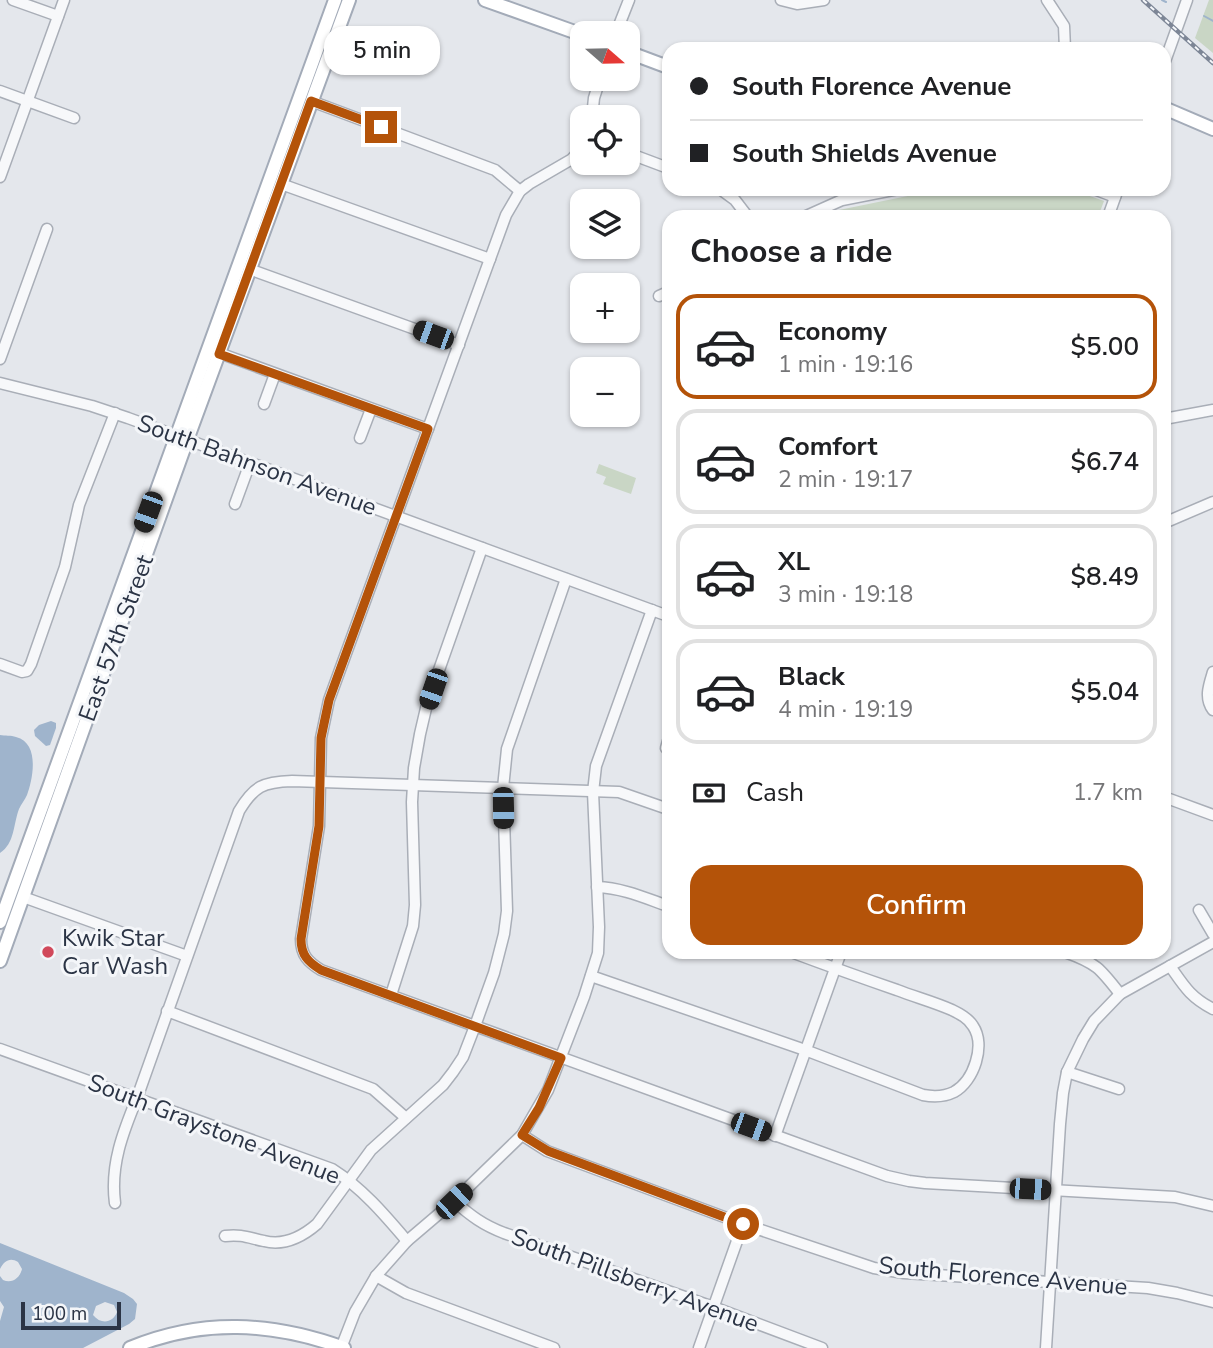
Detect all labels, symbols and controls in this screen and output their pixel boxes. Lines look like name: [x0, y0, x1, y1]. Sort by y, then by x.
north arrow: [570, 21, 640, 91]
map controls: [570, 21, 640, 427]
callout: 5 min: [323, 25, 439, 74]
text: 5 min: [353, 35, 411, 66]
text: South Florence Avenue: [732, 69, 1011, 104]
button: locate: [570, 105, 640, 175]
route end: [365, 111, 397, 143]
text: South Shields Avenue: [732, 136, 997, 171]
button: layers: [570, 189, 640, 259]
text: Choose a ride: [690, 230, 892, 273]
button: +: [570, 273, 640, 343]
text: Economy: [778, 314, 887, 349]
icon: car: [694, 315, 757, 378]
car: [410, 318, 457, 352]
text: $5.00: [1070, 329, 1139, 364]
text: 1 min · 19:16: [778, 349, 913, 380]
button: −: [570, 357, 640, 427]
street label: South Bahnson Avenue: [133, 407, 381, 523]
text: Comfort: [778, 429, 878, 464]
icon: car: [694, 430, 757, 493]
text: $6.74: [1070, 444, 1139, 479]
text: 2 min · 19:17: [778, 464, 913, 495]
car: [131, 489, 166, 535]
text: XL: [778, 544, 810, 579]
icon: car: [694, 545, 757, 608]
street label: East 57th Street: [71, 550, 161, 726]
text: $8.49: [1070, 559, 1139, 594]
text: 3 min · 19:18: [778, 579, 913, 610]
text: Black: [778, 659, 845, 694]
icon: car: [694, 660, 757, 723]
car: [417, 666, 450, 712]
text: $5.04: [1070, 674, 1139, 709]
text: 4 min · 19:19: [778, 694, 913, 725]
icon: cash: [690, 774, 728, 812]
text: Cash: [746, 775, 804, 810]
text: 1.7 km: [1073, 777, 1143, 808]
car: [493, 787, 514, 829]
button: Confirm: [690, 865, 1143, 945]
place label: Kwik Star Car Wash: [62, 922, 168, 982]
marker: Kwik Star Car Wash: [40, 944, 56, 960]
street label: South Graystone Avenue: [83, 1066, 345, 1192]
car: [728, 1110, 775, 1144]
car: [1009, 1177, 1052, 1201]
car: [432, 1179, 477, 1223]
route start: [727, 1208, 759, 1240]
street label: South Pillsberry Avenue: [507, 1220, 763, 1340]
street label: South Florence Avenue: [877, 1249, 1129, 1303]
scale bar: [21, 1299, 121, 1331]
text: 100 m: [32, 1301, 87, 1327]

